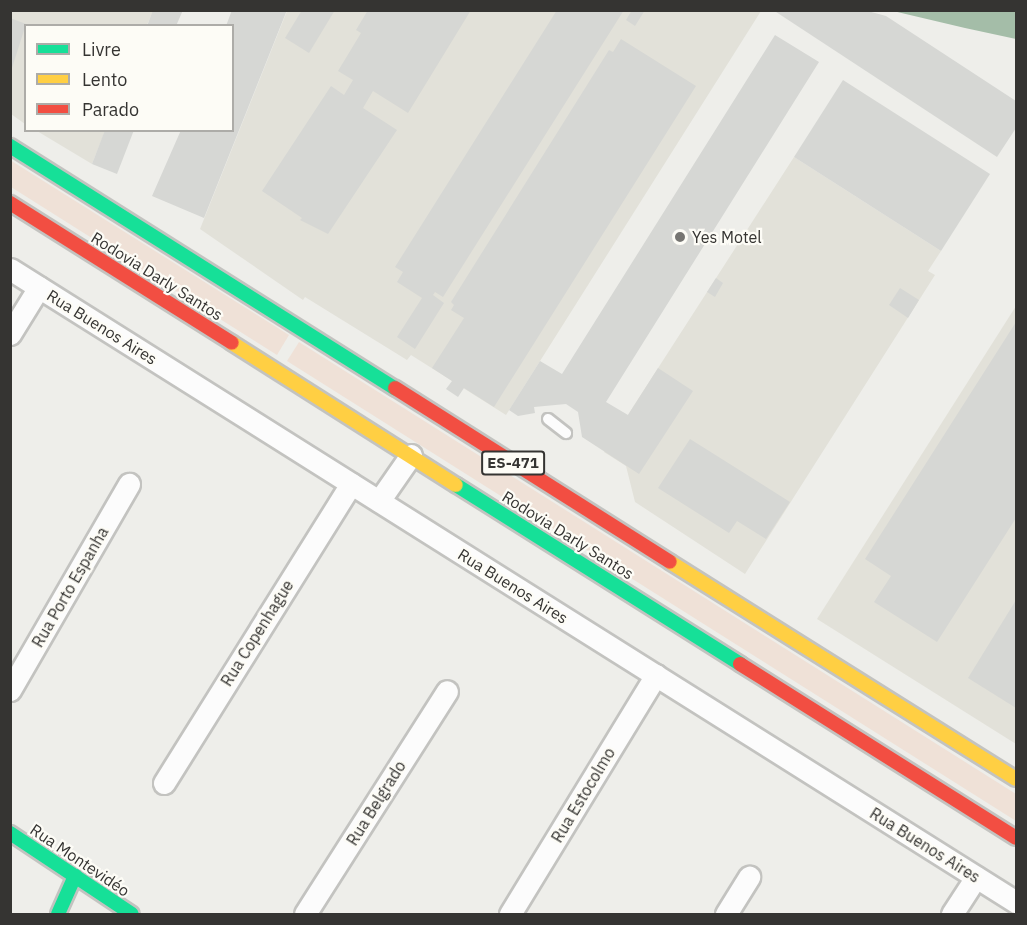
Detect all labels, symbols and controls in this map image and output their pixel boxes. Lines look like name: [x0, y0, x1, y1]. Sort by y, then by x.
legend: [24, 24, 234, 132]
text: Livre: [82, 38, 121, 61]
text: Lento: [82, 68, 127, 91]
text: Parado: [82, 98, 139, 121]
place label: Yes Motel: [692, 227, 762, 247]
street label: Rodovia Darly Santos: [88, 228, 226, 324]
marker: Yes Motel: [673, 230, 687, 244]
street label: Rua Buenos Aires: [43, 285, 161, 369]
road number: ES-471: [480, 451, 546, 475]
street label: Rodovia Darly Santos: [499, 487, 637, 583]
street label: Rua Porto Espanha: [28, 523, 112, 651]
street label: Rua Buenos Aires: [454, 544, 572, 628]
street label: Rua Copenhague: [217, 576, 297, 690]
street label: Rua Estocolmo: [547, 744, 619, 846]
street label: Rua Belgrado: [342, 757, 410, 849]
street label: Rua Buenos Aires: [866, 803, 984, 887]
street label: Rua Montevidéo: [27, 820, 133, 900]

